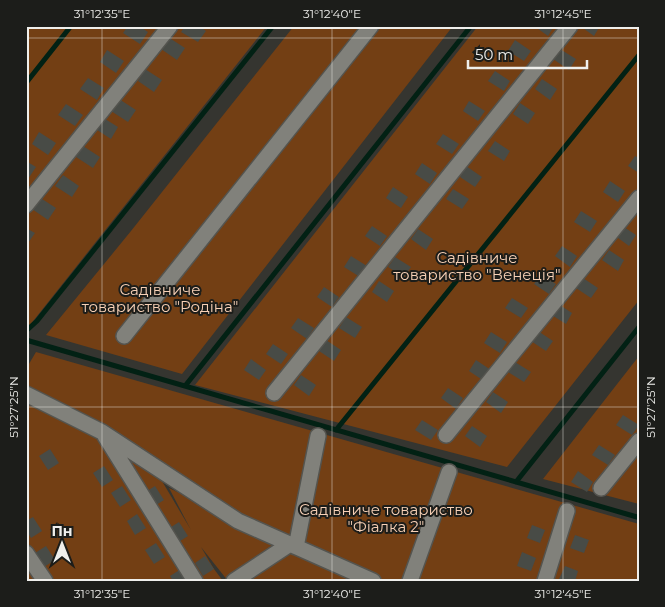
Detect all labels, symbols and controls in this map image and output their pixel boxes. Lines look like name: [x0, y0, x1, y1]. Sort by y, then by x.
text: 31°12'35"E: [74, 6, 130, 21]
text: 31°12'40"E: [303, 6, 361, 21]
text: 31°12'45"E: [535, 6, 591, 21]
scale bar: [468, 38, 586, 70]
text: 50 m: [475, 45, 513, 64]
park label: Садівниче товариство "Венеція": [393, 248, 561, 284]
park label: Садівниче товариство "Родіна": [82, 280, 238, 316]
text: 51°27'25"N: [6, 376, 21, 438]
text: 51°27'25"N: [643, 376, 658, 438]
park label: Садівниче товариство "Фіалка 2": [299, 500, 473, 536]
north arrow: [38, 520, 88, 570]
text: Пн: [51, 522, 73, 540]
text: 31°12'35"E: [74, 586, 130, 601]
text: 31°12'40"E: [303, 586, 361, 601]
text: 31°12'45"E: [535, 586, 591, 601]

